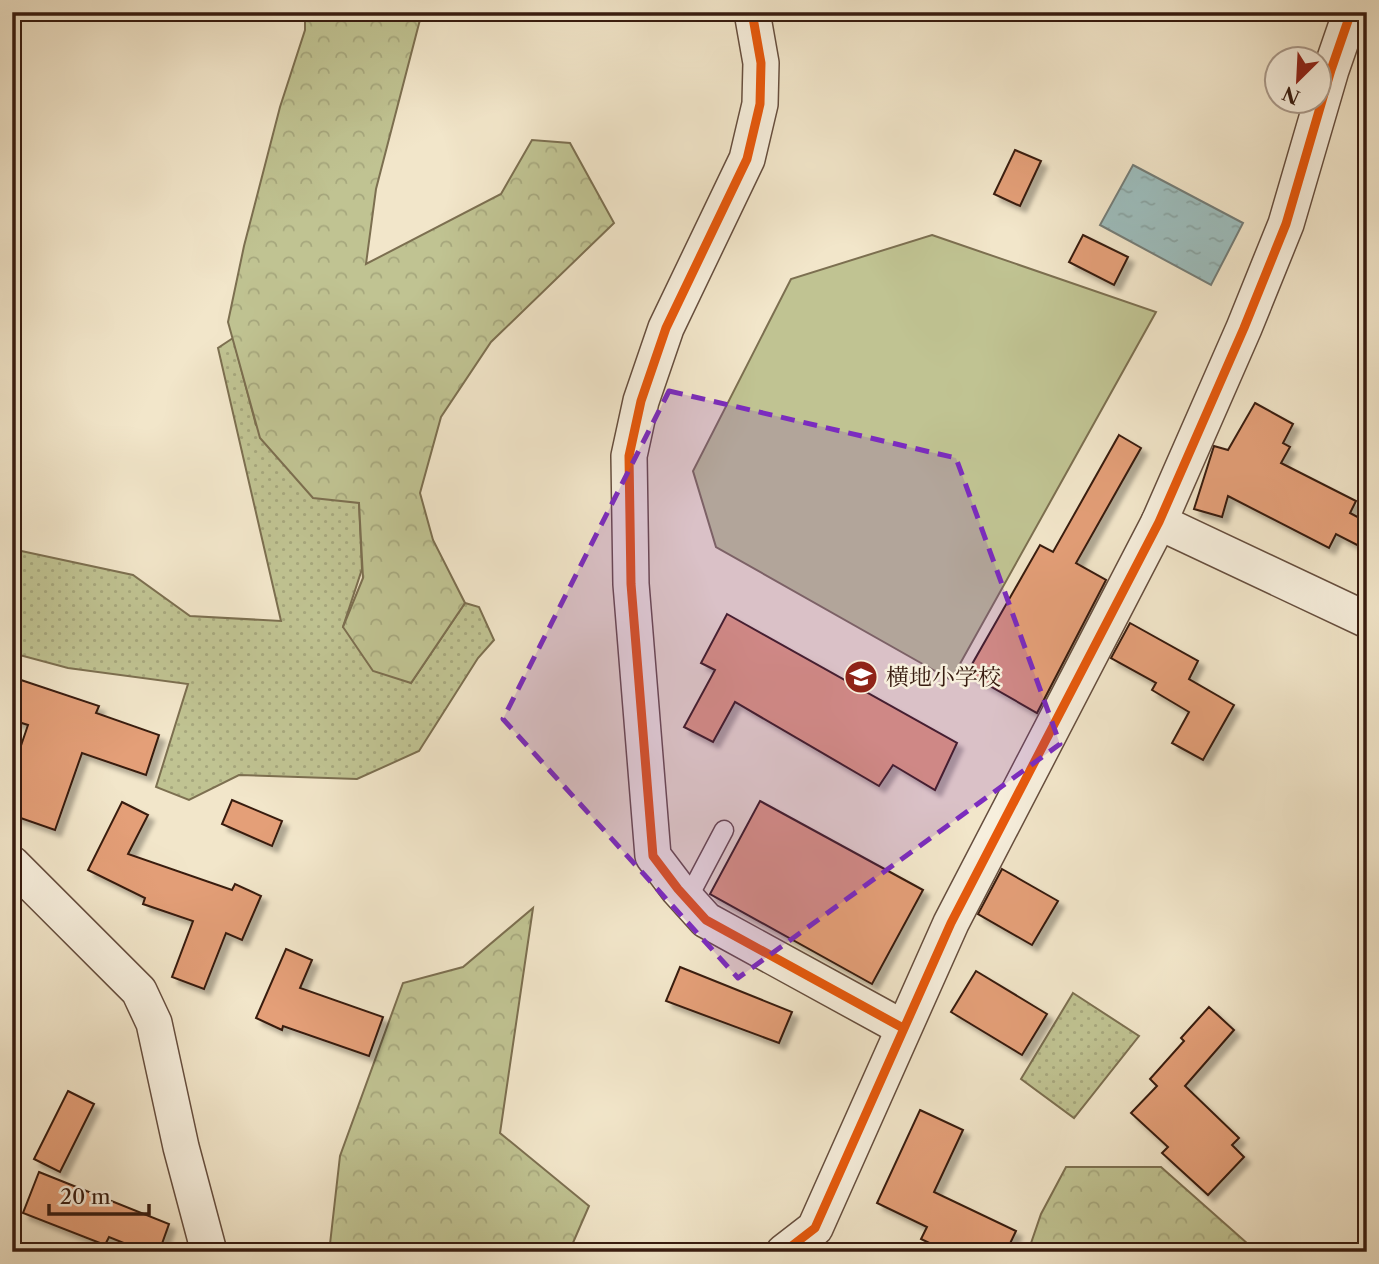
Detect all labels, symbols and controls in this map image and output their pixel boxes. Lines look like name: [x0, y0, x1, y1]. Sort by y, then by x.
north arrow: [1264, 46, 1334, 116]
text: N: [1279, 81, 1304, 109]
school or university icon: 横地小学校: [842, 658, 880, 696]
place label: 横地小学校: [886, 663, 1001, 691]
scale bar: [49, 1173, 149, 1217]
text: 20 m: [60, 1184, 111, 1209]

